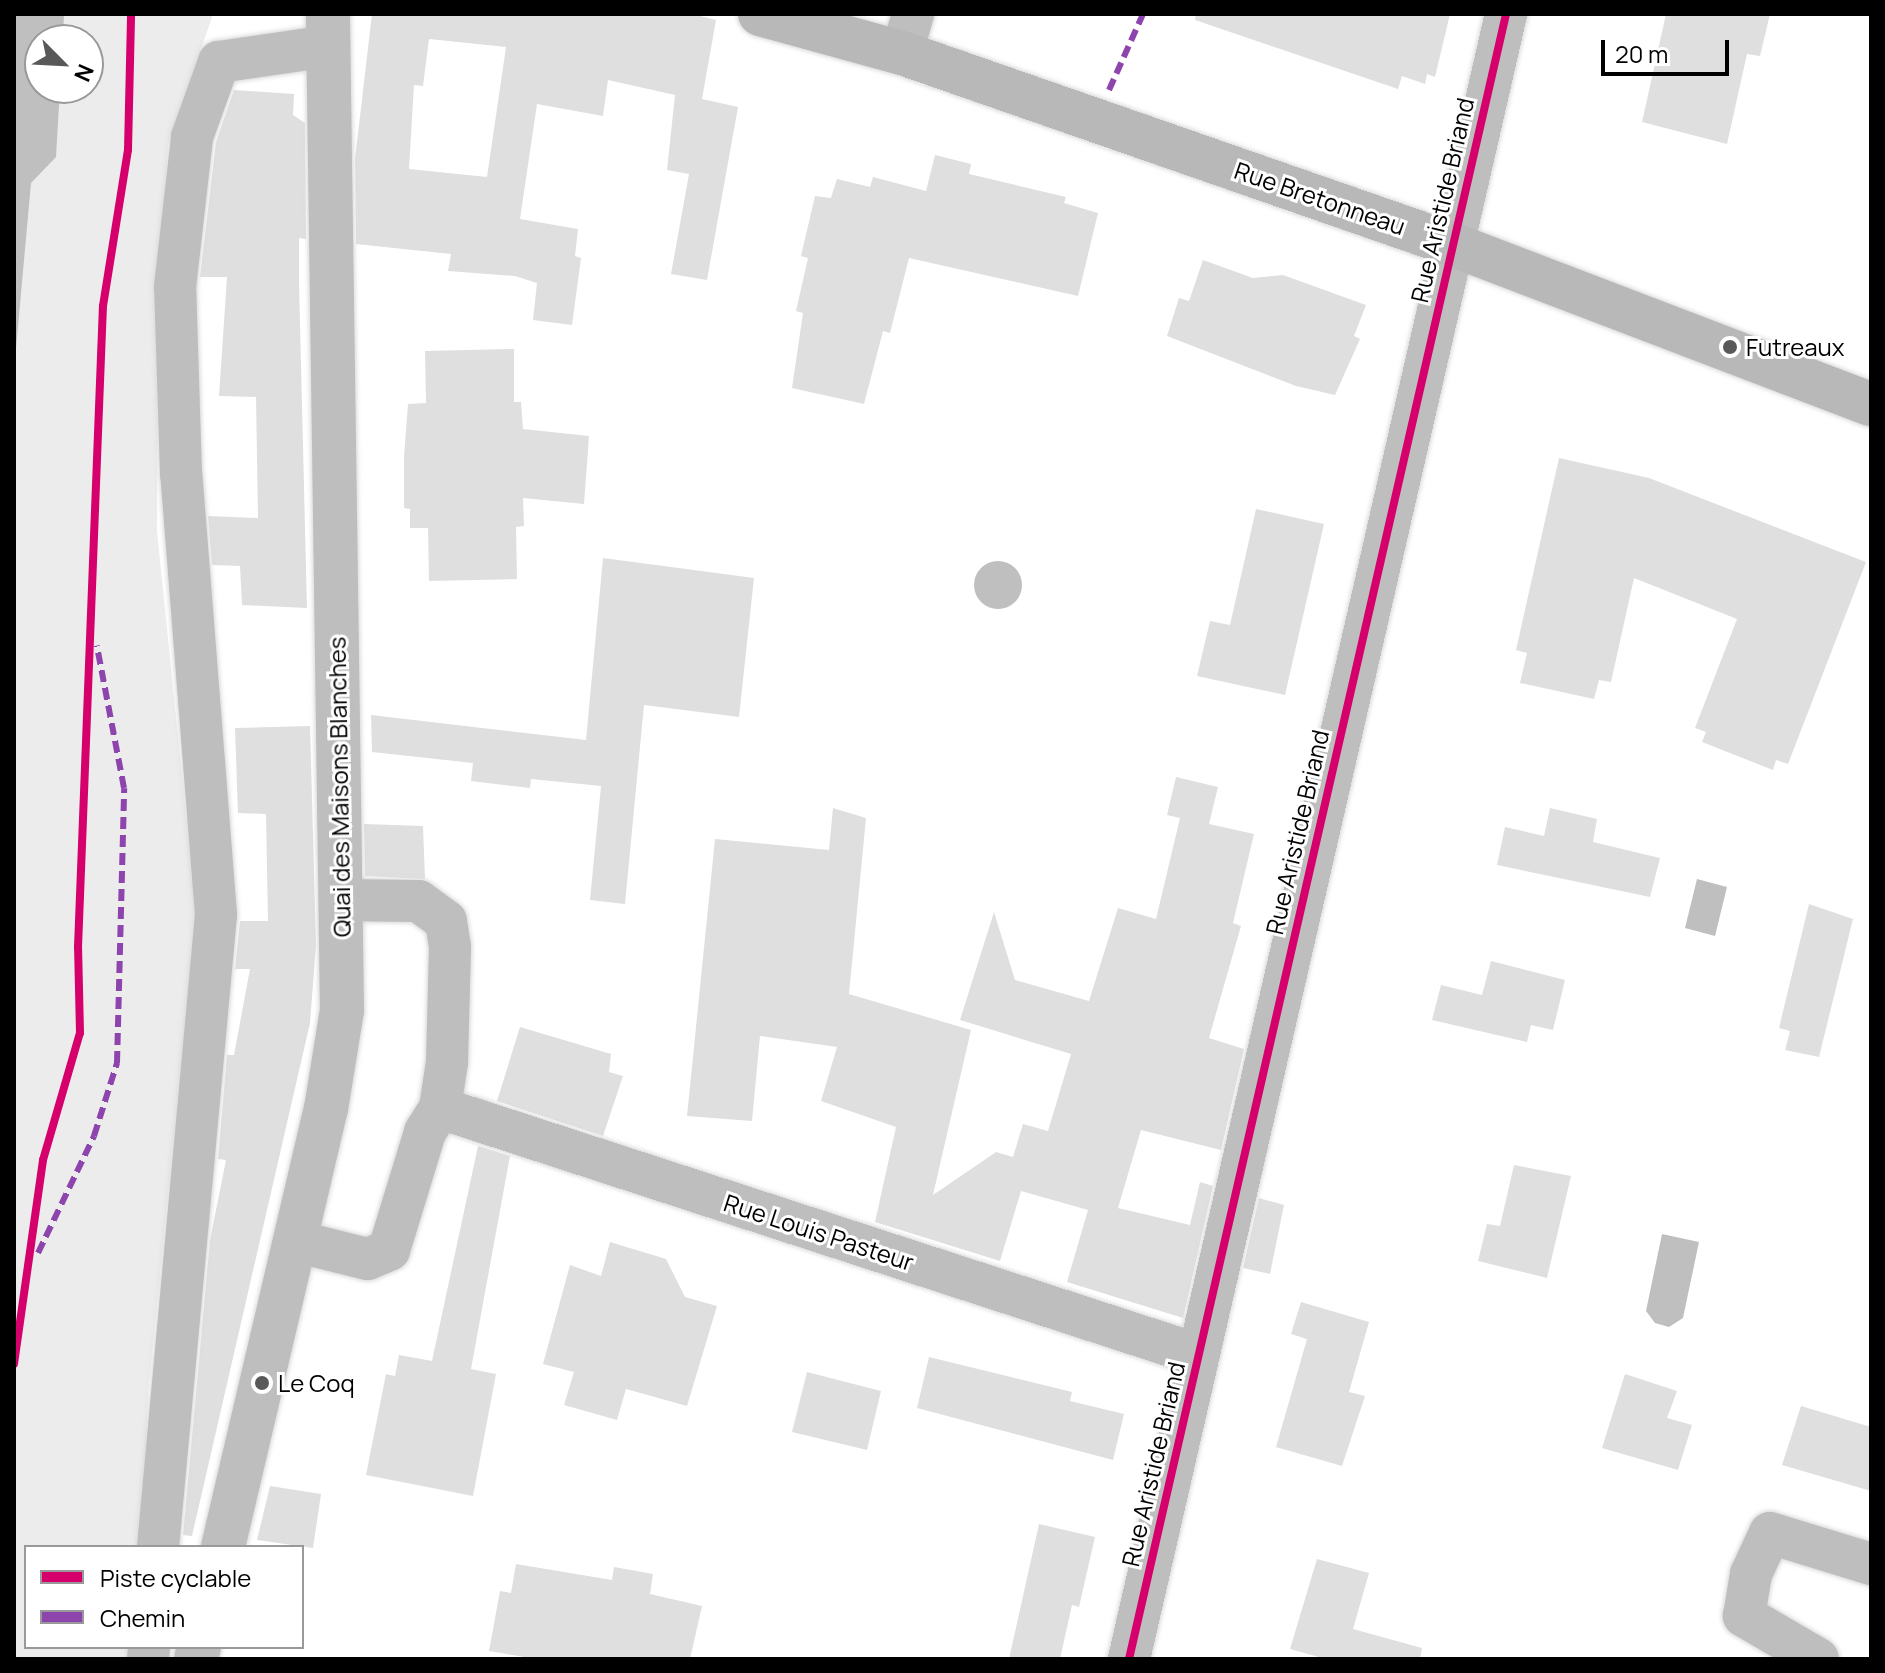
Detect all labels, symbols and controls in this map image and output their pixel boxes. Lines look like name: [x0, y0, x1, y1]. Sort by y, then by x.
north arrow: [24, 24, 104, 104]
scale bar: [1605, 24, 1733, 74]
text: 20 m: [1615, 37, 1668, 70]
text: N: [67, 60, 101, 86]
street label: Rue Aristide Briand: [1404, 95, 1480, 305]
street label: Rue Bretonneau: [1231, 155, 1409, 241]
place label: Futreaux: [1746, 333, 1844, 361]
marker: Futreaux: [1721, 338, 1739, 356]
street label: Quai des Maisons Blanches: [322, 636, 356, 938]
street label: Rue Aristide Briand: [1259, 727, 1335, 937]
street label: Rue Louis Pasteur: [720, 1188, 918, 1276]
street label: Rue Aristide Briand: [1115, 1359, 1191, 1569]
place label: Le Coq: [278, 1369, 355, 1397]
marker: Le Coq: [253, 1374, 271, 1392]
legend: [24, 1545, 304, 1649]
text: Piste cyclable: [100, 1561, 251, 1594]
text: Chemin: [100, 1601, 185, 1634]

